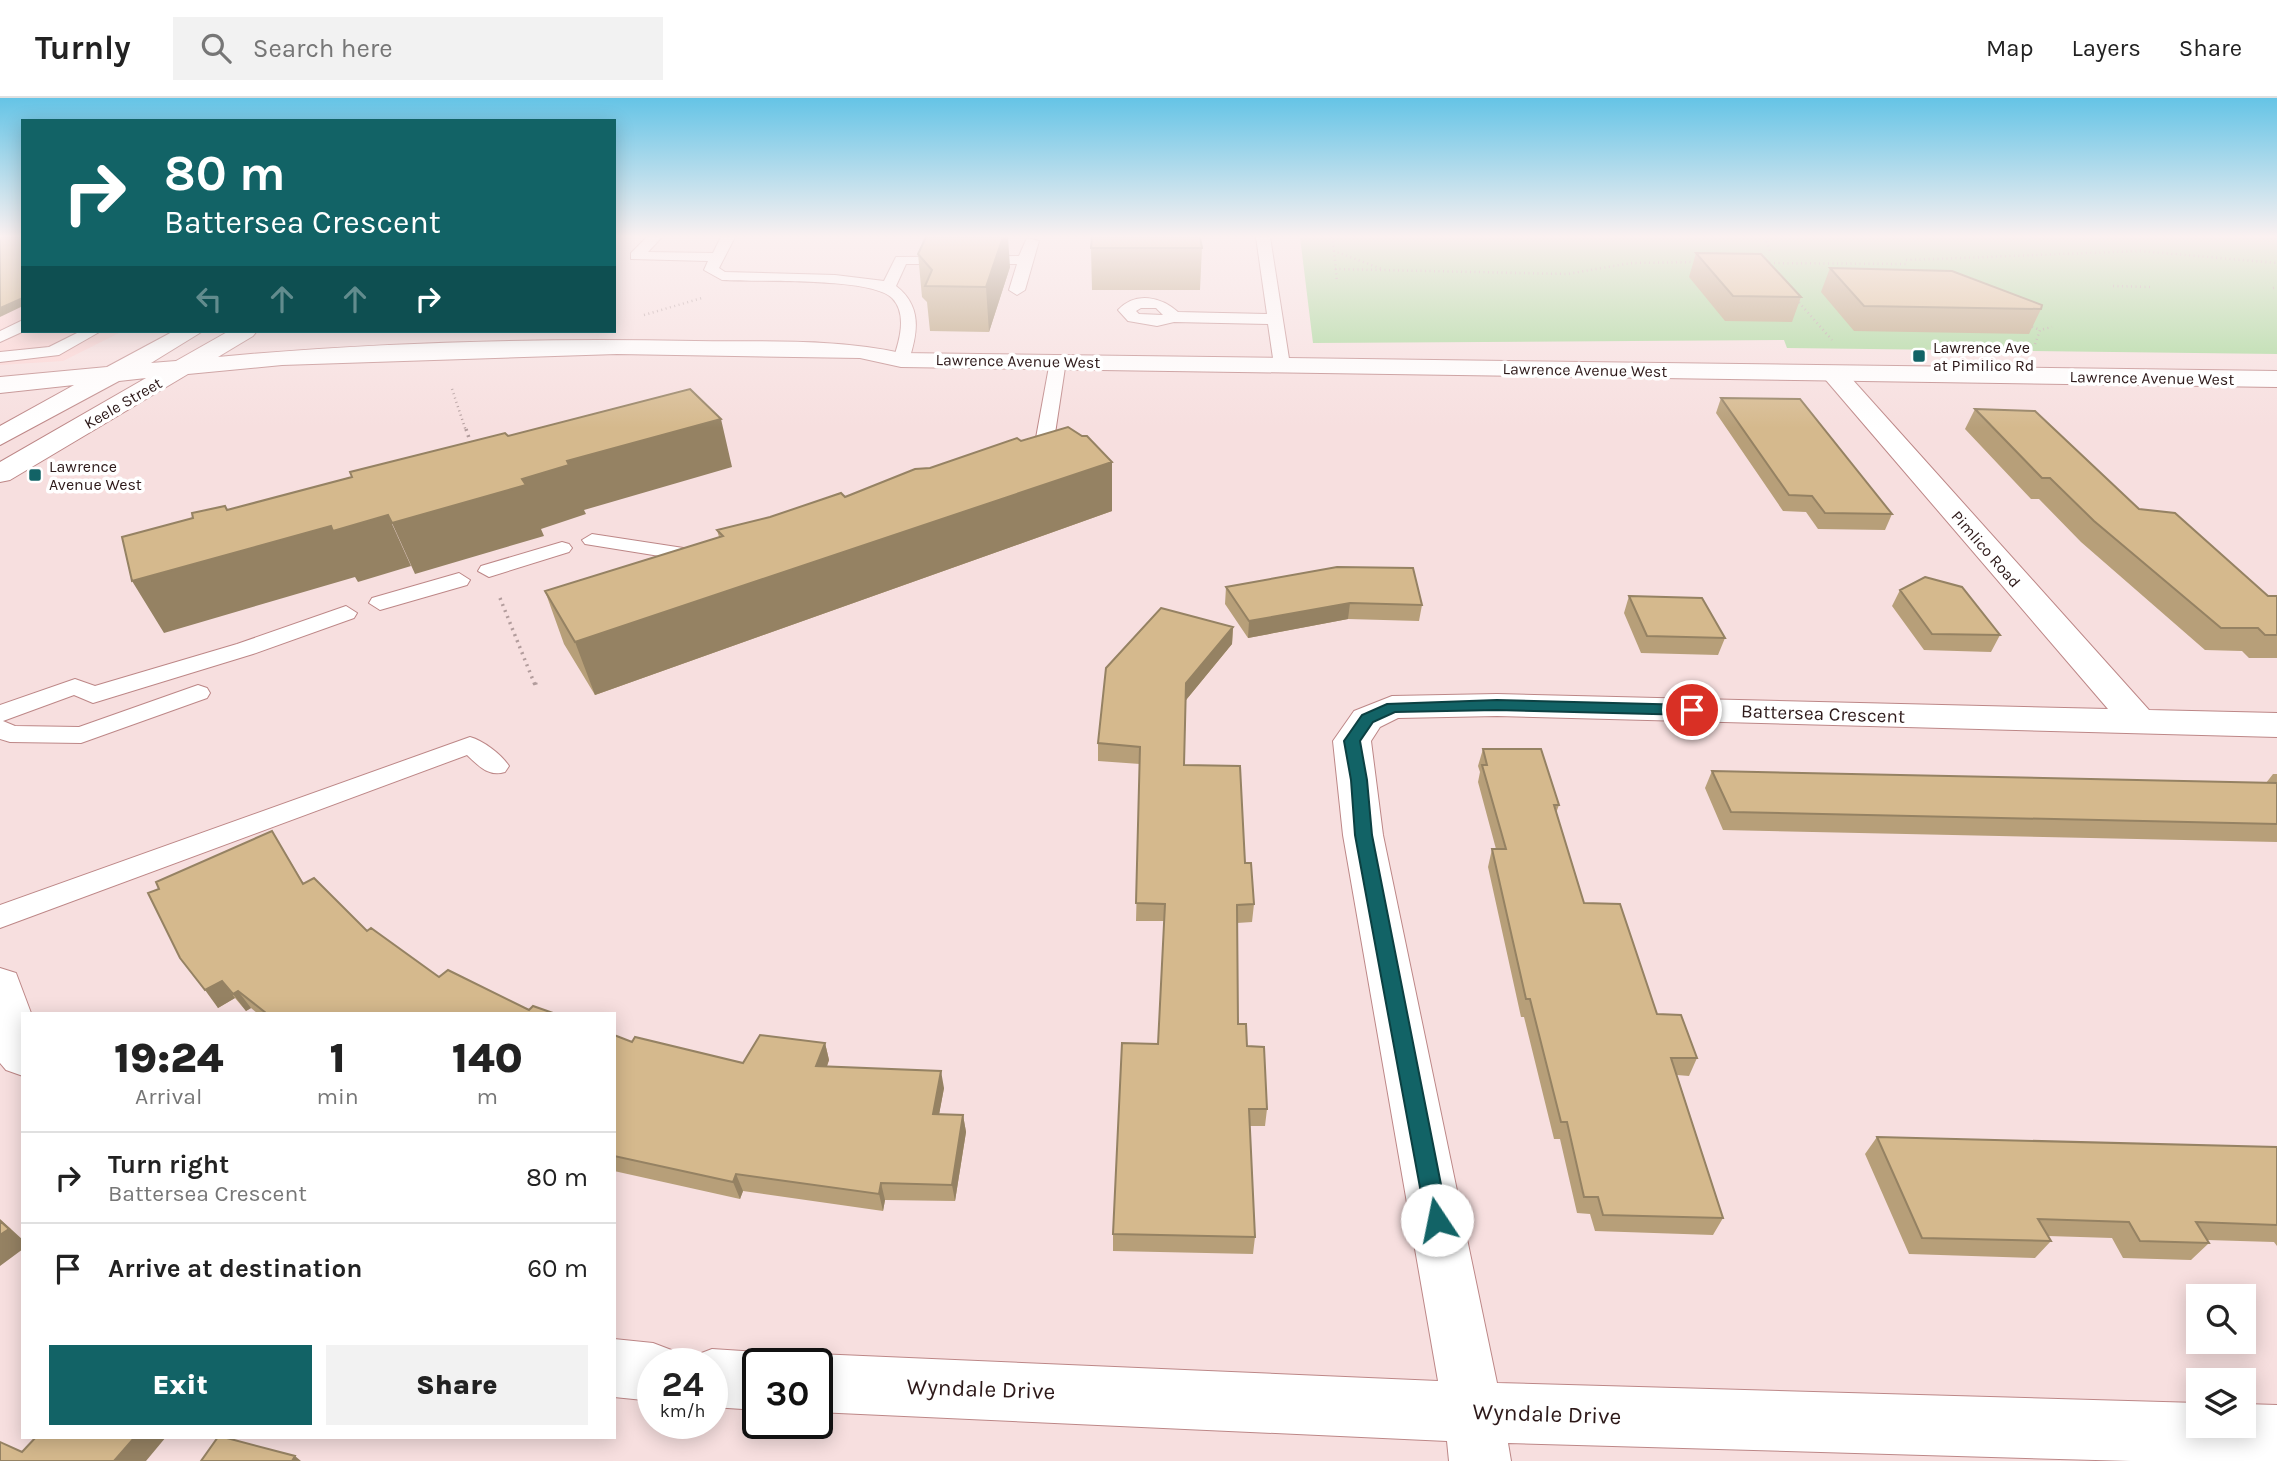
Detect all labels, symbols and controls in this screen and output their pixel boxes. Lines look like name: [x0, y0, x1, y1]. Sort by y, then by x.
search box: [173, 17, 663, 80]
text: Turnly: [35, 29, 131, 67]
icon: search: [197, 29, 235, 67]
text: Search here: [253, 33, 393, 64]
text: Map: [1986, 34, 2034, 62]
text: Layers: [2072, 34, 2141, 62]
text: Share: [2179, 34, 2242, 62]
text: 80 m: [164, 145, 286, 202]
icon: right: [49, 147, 140, 238]
text: Battersea Crescent: [164, 204, 441, 241]
icon: left: [190, 280, 228, 318]
icon: ahead: [263, 280, 301, 318]
icon: ahead: [336, 280, 374, 318]
icon: right: [409, 280, 447, 318]
place label: Lawrence Ave at Pimilico Rd: [1933, 338, 2034, 375]
marker: Lawrence Ave at Pimilico Rd: [1911, 348, 1927, 364]
street label: Lawrence Avenue West: [935, 350, 1101, 372]
street label: Lawrence Avenue West: [1502, 359, 1668, 381]
street label: Lawrence Avenue West: [2069, 367, 2235, 389]
street label: Keele Street: [81, 373, 165, 433]
place label: Lawrence Avenue West: [49, 457, 142, 494]
marker: Lawrence Avenue West: [27, 467, 43, 483]
street label: Pimlico Road: [1948, 507, 2024, 591]
pin: [1662, 680, 1722, 740]
icon: arrive: [1673, 691, 1711, 729]
street label: Battersea Crescent: [1741, 700, 1905, 728]
text: 19:24: [114, 1033, 223, 1083]
text: 1: [330, 1033, 346, 1083]
text: 140: [452, 1033, 523, 1083]
text: Arrival: [135, 1083, 202, 1110]
text: min: [316, 1083, 359, 1110]
text: m: [477, 1083, 498, 1110]
text: Turn right: [108, 1149, 229, 1180]
icon: right: [49, 1159, 87, 1197]
text: 80 m: [526, 1162, 588, 1193]
text: Battersea Crescent: [108, 1180, 307, 1207]
position arrow: [1400, 1183, 1474, 1257]
icon: arrive: [49, 1250, 87, 1288]
text: Arrive at destination: [108, 1253, 362, 1284]
text: 60 m: [527, 1253, 588, 1284]
map controls: [2186, 1284, 2256, 1438]
button: search: [2186, 1284, 2256, 1354]
button: Exit: [49, 1345, 312, 1425]
button: Share: [326, 1345, 588, 1425]
speed limit sign: 30: [742, 1348, 833, 1439]
text: 24: [662, 1364, 704, 1405]
button: layers: [2186, 1368, 2256, 1438]
street label: Wyndale Drive: [906, 1373, 1056, 1405]
street label: Wyndale Drive: [1472, 1398, 1622, 1430]
text: km/h: [660, 1400, 705, 1422]

